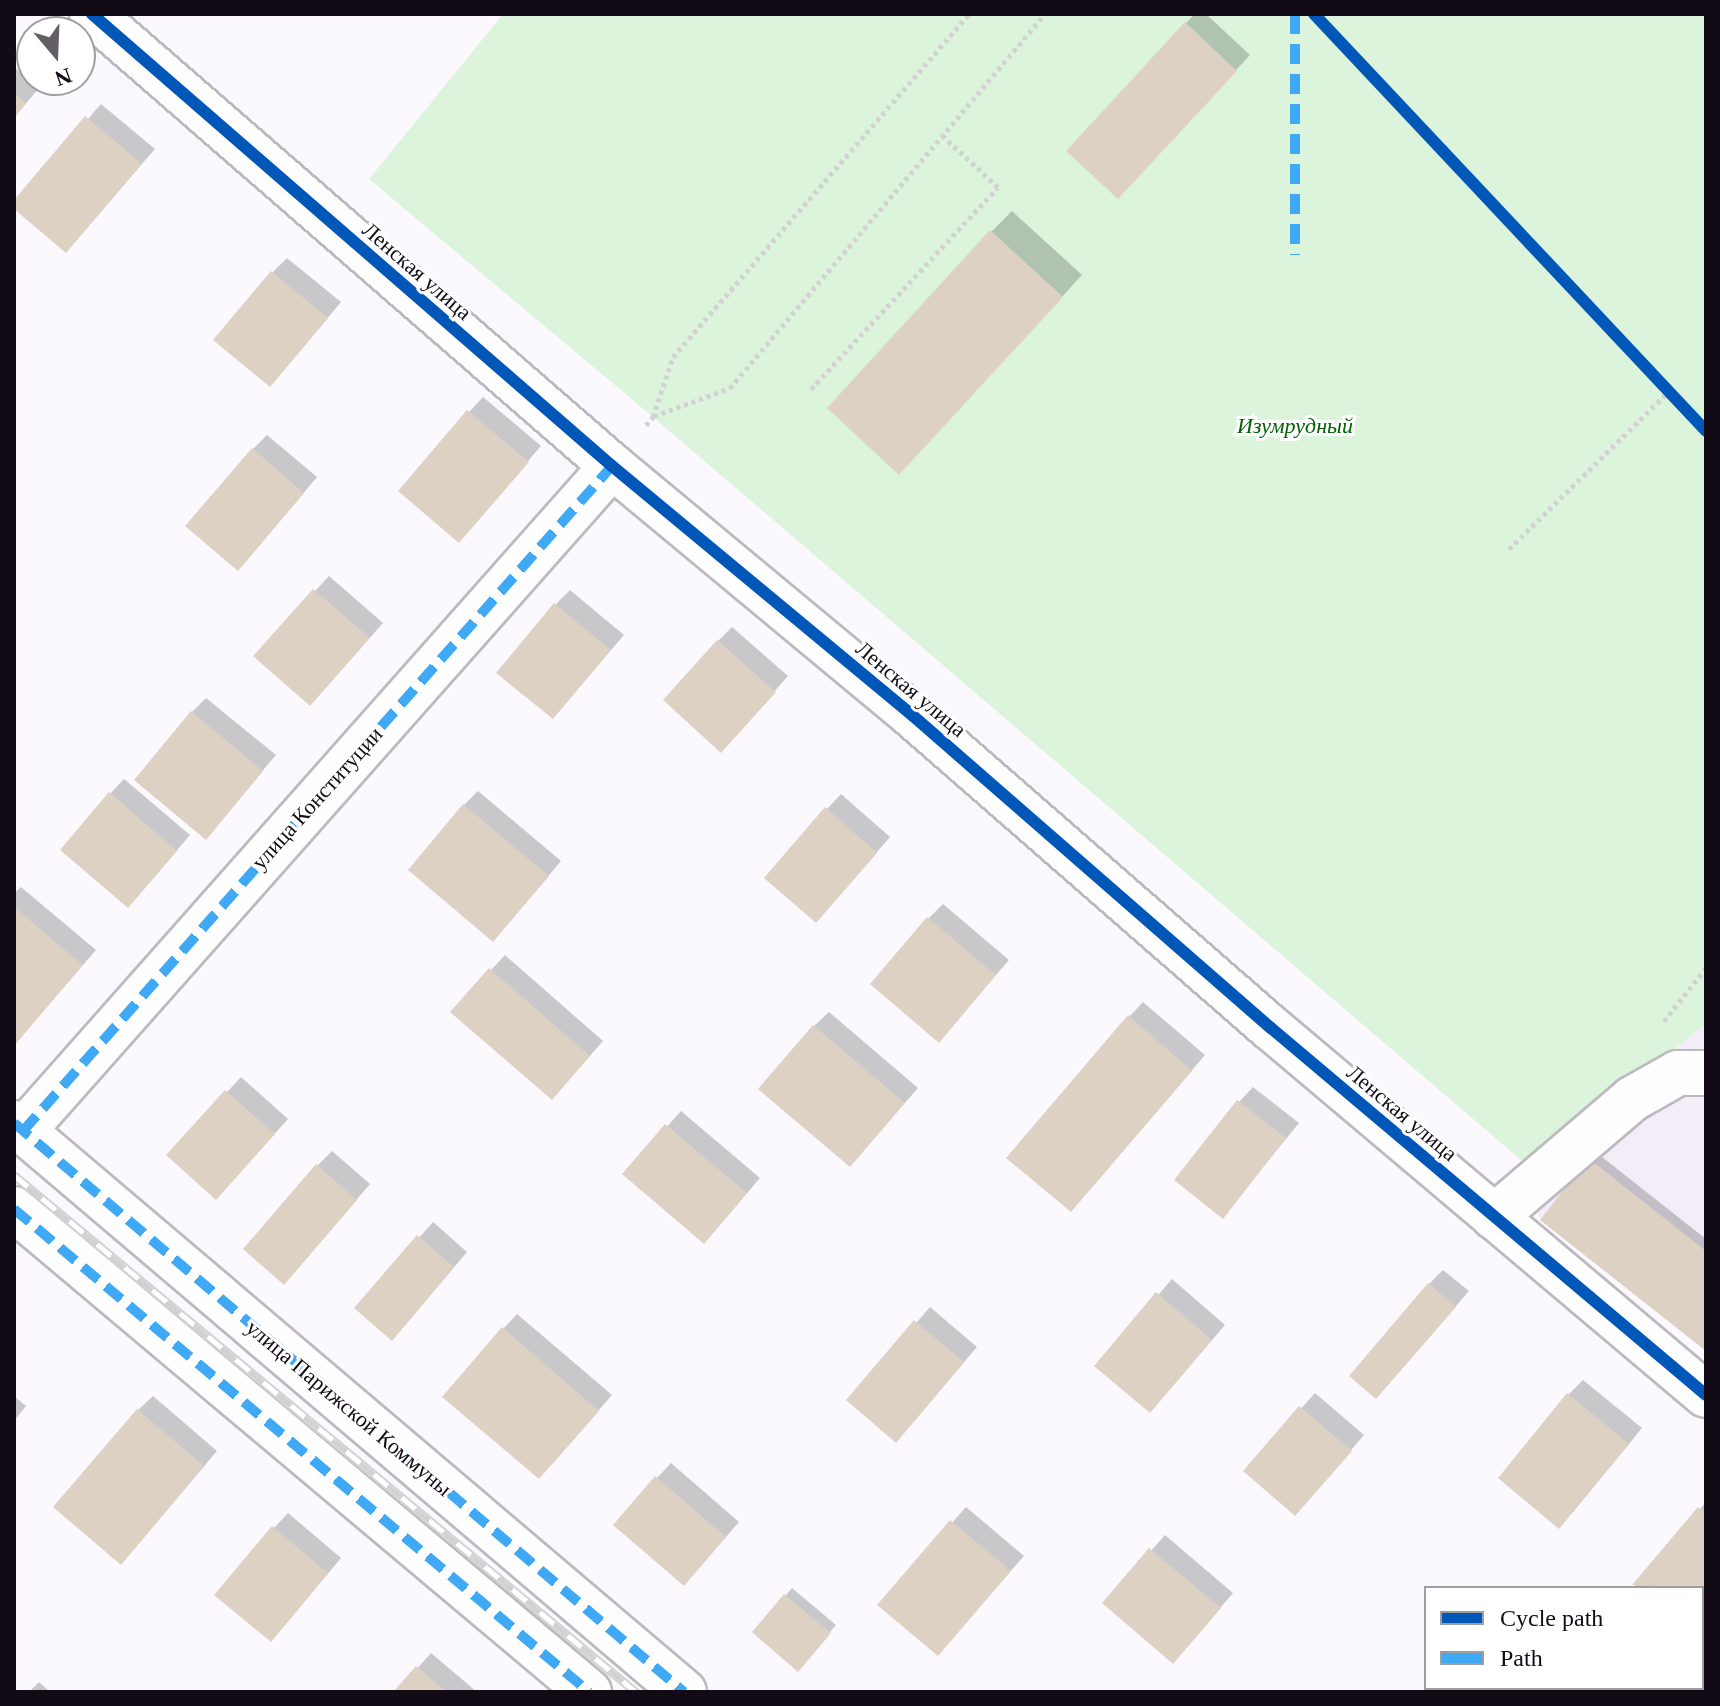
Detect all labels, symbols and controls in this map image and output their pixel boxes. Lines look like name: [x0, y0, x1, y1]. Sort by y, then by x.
north arrow: [16, 16, 96, 96]
text: N: [52, 63, 75, 92]
street label: Ленская улица: [357, 216, 477, 326]
park label: Изумрудный: [1237, 413, 1353, 439]
street label: Ленская улица: [850, 635, 972, 743]
street label: улица Конституции: [246, 721, 388, 875]
street label: Ленская улица: [1341, 1059, 1463, 1167]
street label: улица Парижской Коммуны: [241, 1314, 457, 1502]
legend: [1424, 1586, 1704, 1690]
text: Cycle path: [1500, 1605, 1603, 1631]
text: Path: [1500, 1645, 1543, 1671]

